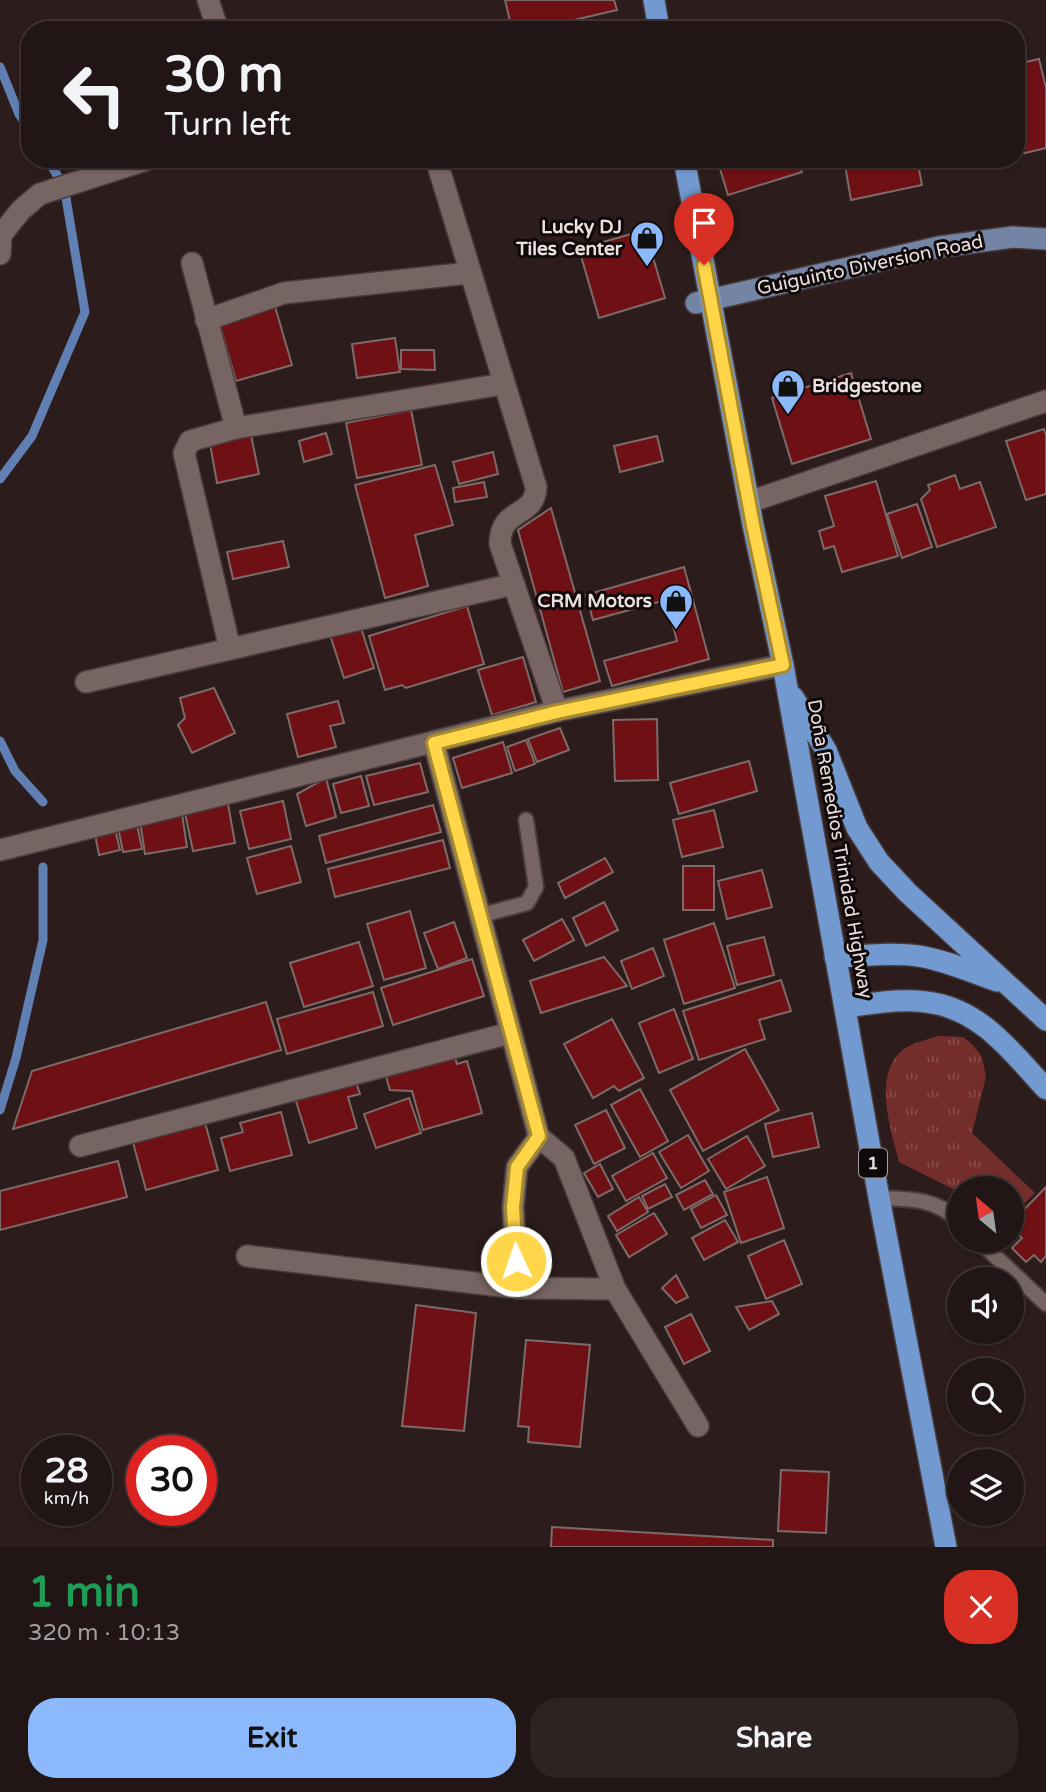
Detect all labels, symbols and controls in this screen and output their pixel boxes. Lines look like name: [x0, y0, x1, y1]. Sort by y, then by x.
text: 30 m: [164, 46, 283, 105]
icon: left: [49, 49, 140, 140]
text: Turn left: [164, 106, 291, 144]
pin: [674, 193, 734, 265]
icon: arrive: [685, 204, 723, 242]
place label: Lucky DJ Tiles Center: [515, 216, 623, 260]
shop icon: Lucky DJ Tiles Center: [628, 219, 666, 268]
street label: Guiguinto Diversion Road: [755, 230, 985, 300]
shop icon: Bridgestone: [769, 367, 807, 416]
place label: Bridgestone: [812, 375, 922, 398]
shop icon: CRM Motors: [657, 582, 695, 631]
place label: CRM Motors: [537, 590, 652, 612]
street label: Doña Remedios Trinidad Highway: [803, 698, 877, 1000]
road number: 1: [859, 1148, 887, 1178]
north arrow: [947, 1176, 1024, 1253]
map controls: [947, 1176, 1024, 1526]
position arrow: [479, 1224, 553, 1298]
button: sound: [947, 1267, 1024, 1344]
button: search: [947, 1358, 1024, 1435]
speed limit sign: 30: [126, 1435, 217, 1526]
button: layers: [947, 1449, 1024, 1526]
text: 28: [45, 1450, 88, 1492]
text: km/h: [44, 1487, 89, 1509]
text: 1 min: [28, 1567, 140, 1618]
button: close: [944, 1570, 1018, 1644]
text: 320 m · 10:13: [28, 1619, 180, 1647]
button: Exit: [28, 1698, 516, 1778]
button: Share: [530, 1698, 1018, 1778]

